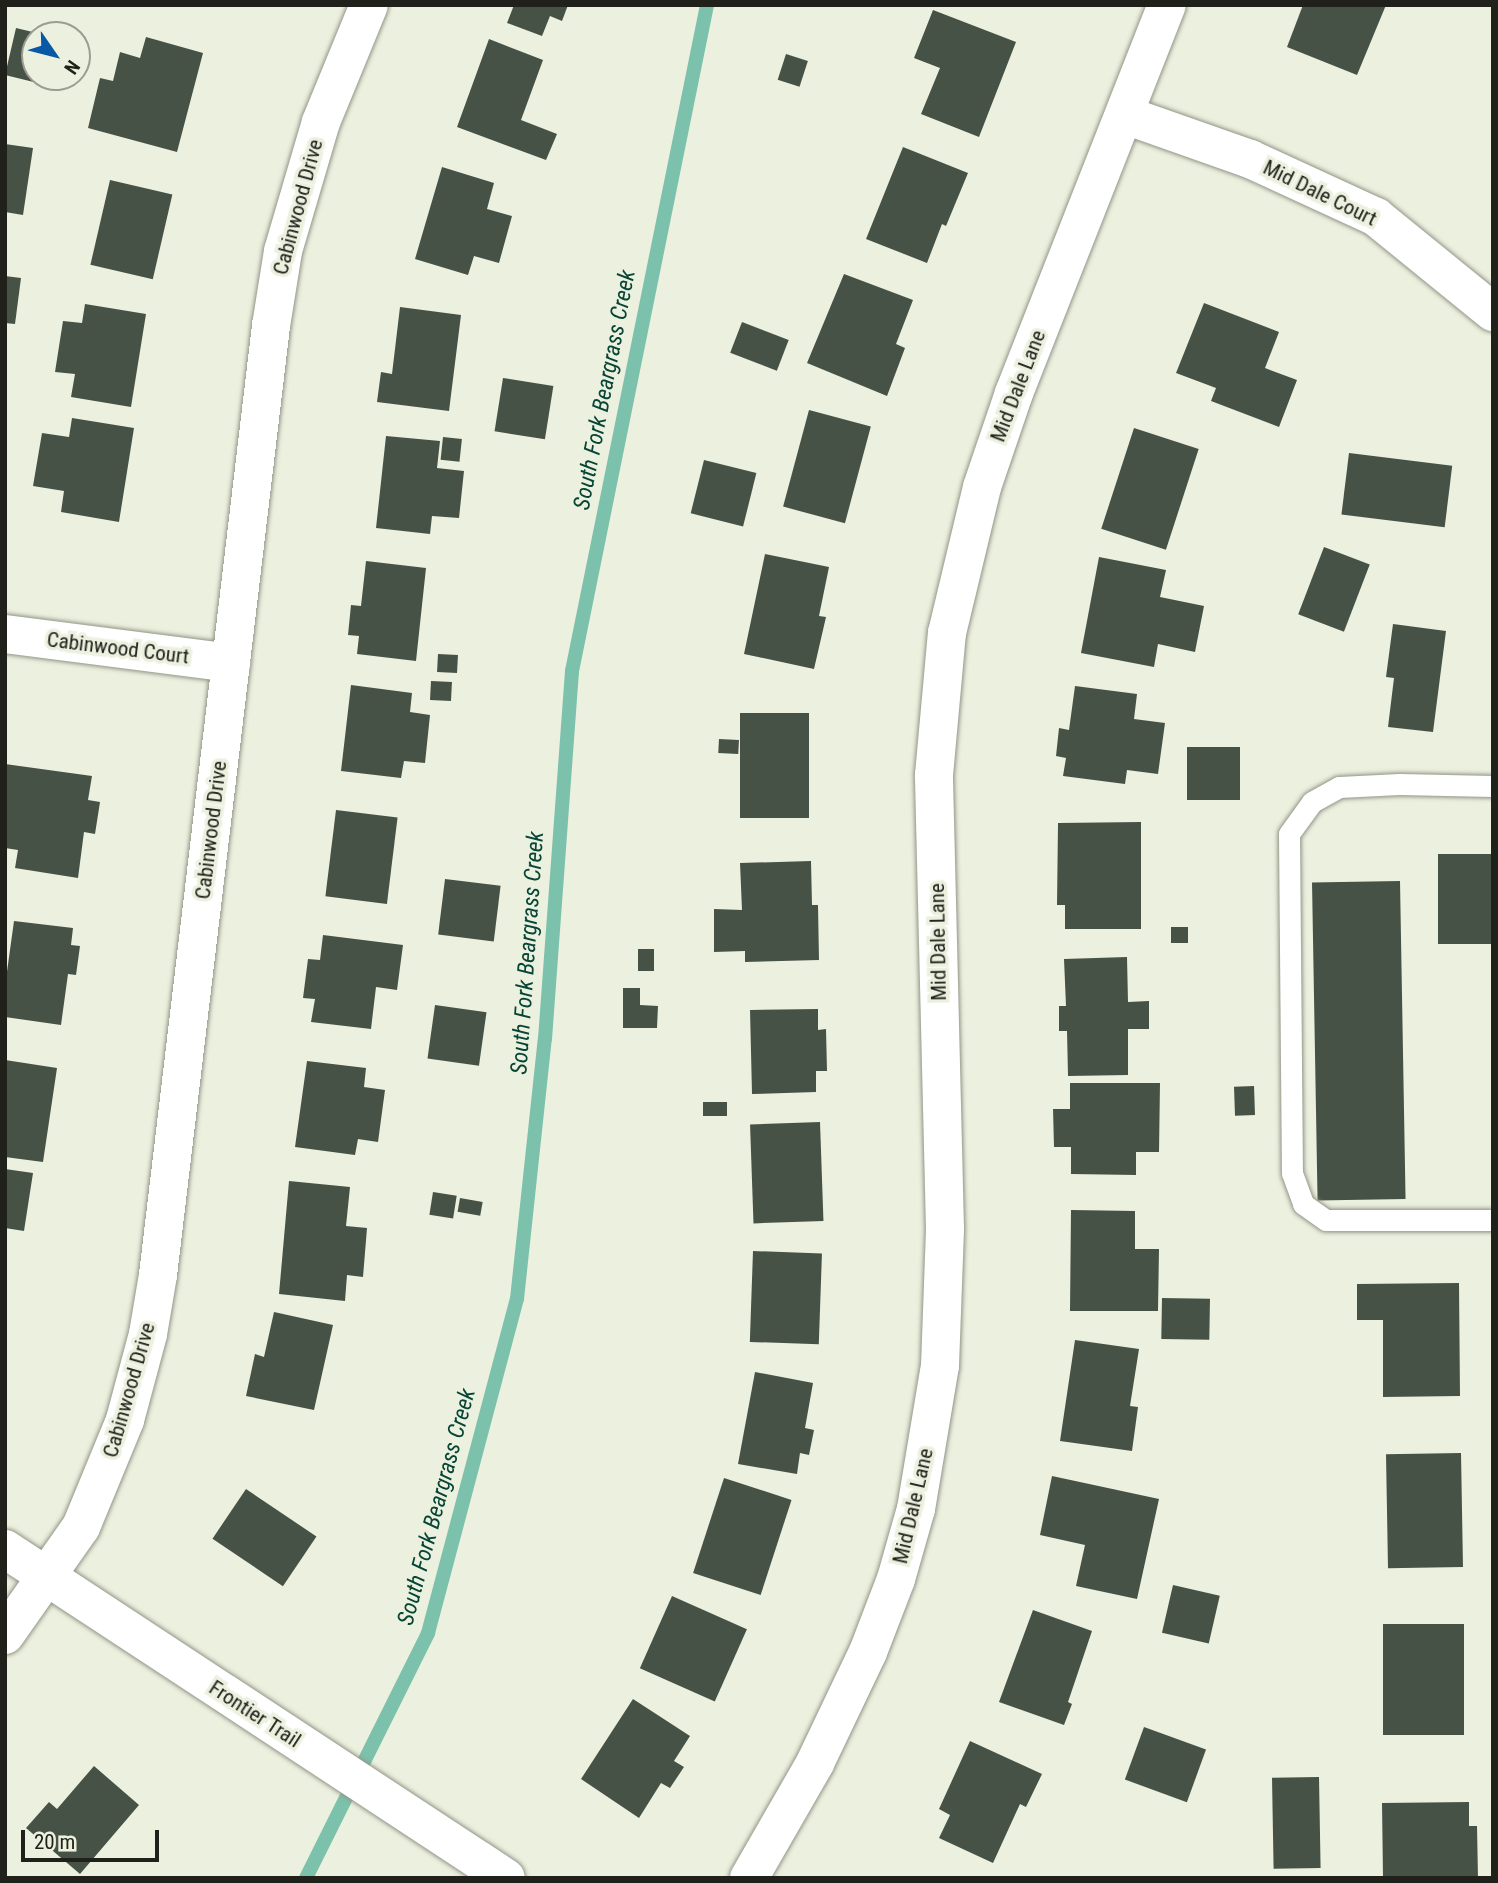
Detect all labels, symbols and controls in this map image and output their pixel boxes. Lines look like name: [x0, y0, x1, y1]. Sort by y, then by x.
north arrow: [21, 21, 91, 91]
text: N: [59, 56, 85, 79]
street label: Cabinwood Drive: [268, 137, 328, 277]
street label: Mid Dale Court: [1259, 155, 1381, 231]
water label: South Fork Beargrass Creek: [568, 268, 642, 512]
street label: Mid Dale Lane: [985, 327, 1051, 445]
street label: Cabinwood Court: [45, 627, 191, 669]
street label: Cabinwood Drive: [190, 759, 232, 901]
water label: South Fork Beargrass Creek: [506, 831, 550, 1075]
street label: Mid Dale Lane: [924, 883, 952, 1001]
street label: Cabinwood Drive: [98, 1320, 160, 1460]
water label: South Fork Beargrass Creek: [392, 1386, 482, 1628]
street label: Mid Dale Lane: [888, 1446, 938, 1566]
street label: Frontier Trail: [204, 1675, 306, 1753]
scale bar: [24, 1816, 163, 1860]
text: 20 m: [34, 1830, 75, 1854]

